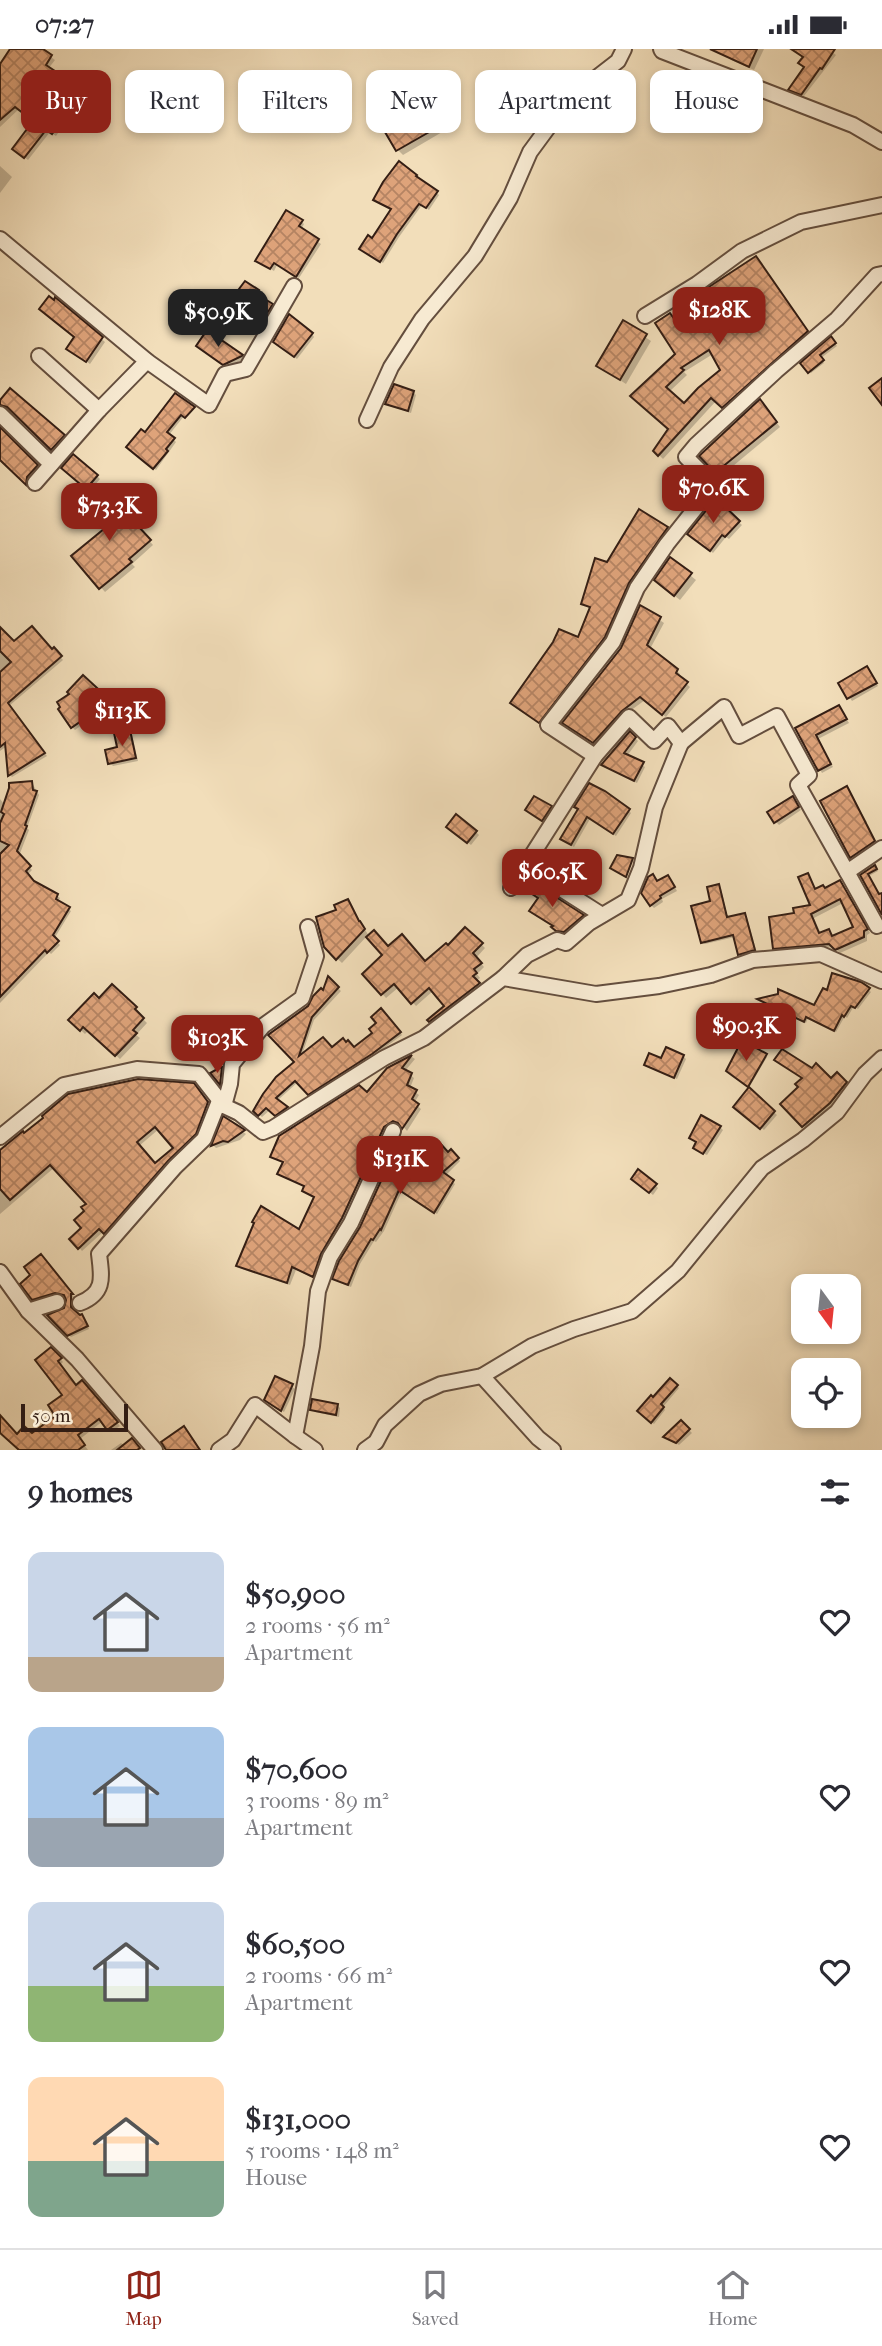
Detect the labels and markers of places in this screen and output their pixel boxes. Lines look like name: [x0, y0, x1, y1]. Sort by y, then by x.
pin: $128K: [670, 287, 768, 347]
pin: $50.9K: [161, 289, 275, 349]
pin: $70.6K: [656, 465, 770, 525]
pin: $73.3K: [52, 483, 166, 543]
pin: $113K: [73, 689, 171, 748]
pin: $60.5K: [495, 849, 609, 909]
pin: $90.3K: [689, 1003, 803, 1063]
pin: $103K: [168, 1016, 266, 1075]
pin: $131K: [351, 1137, 449, 1196]

